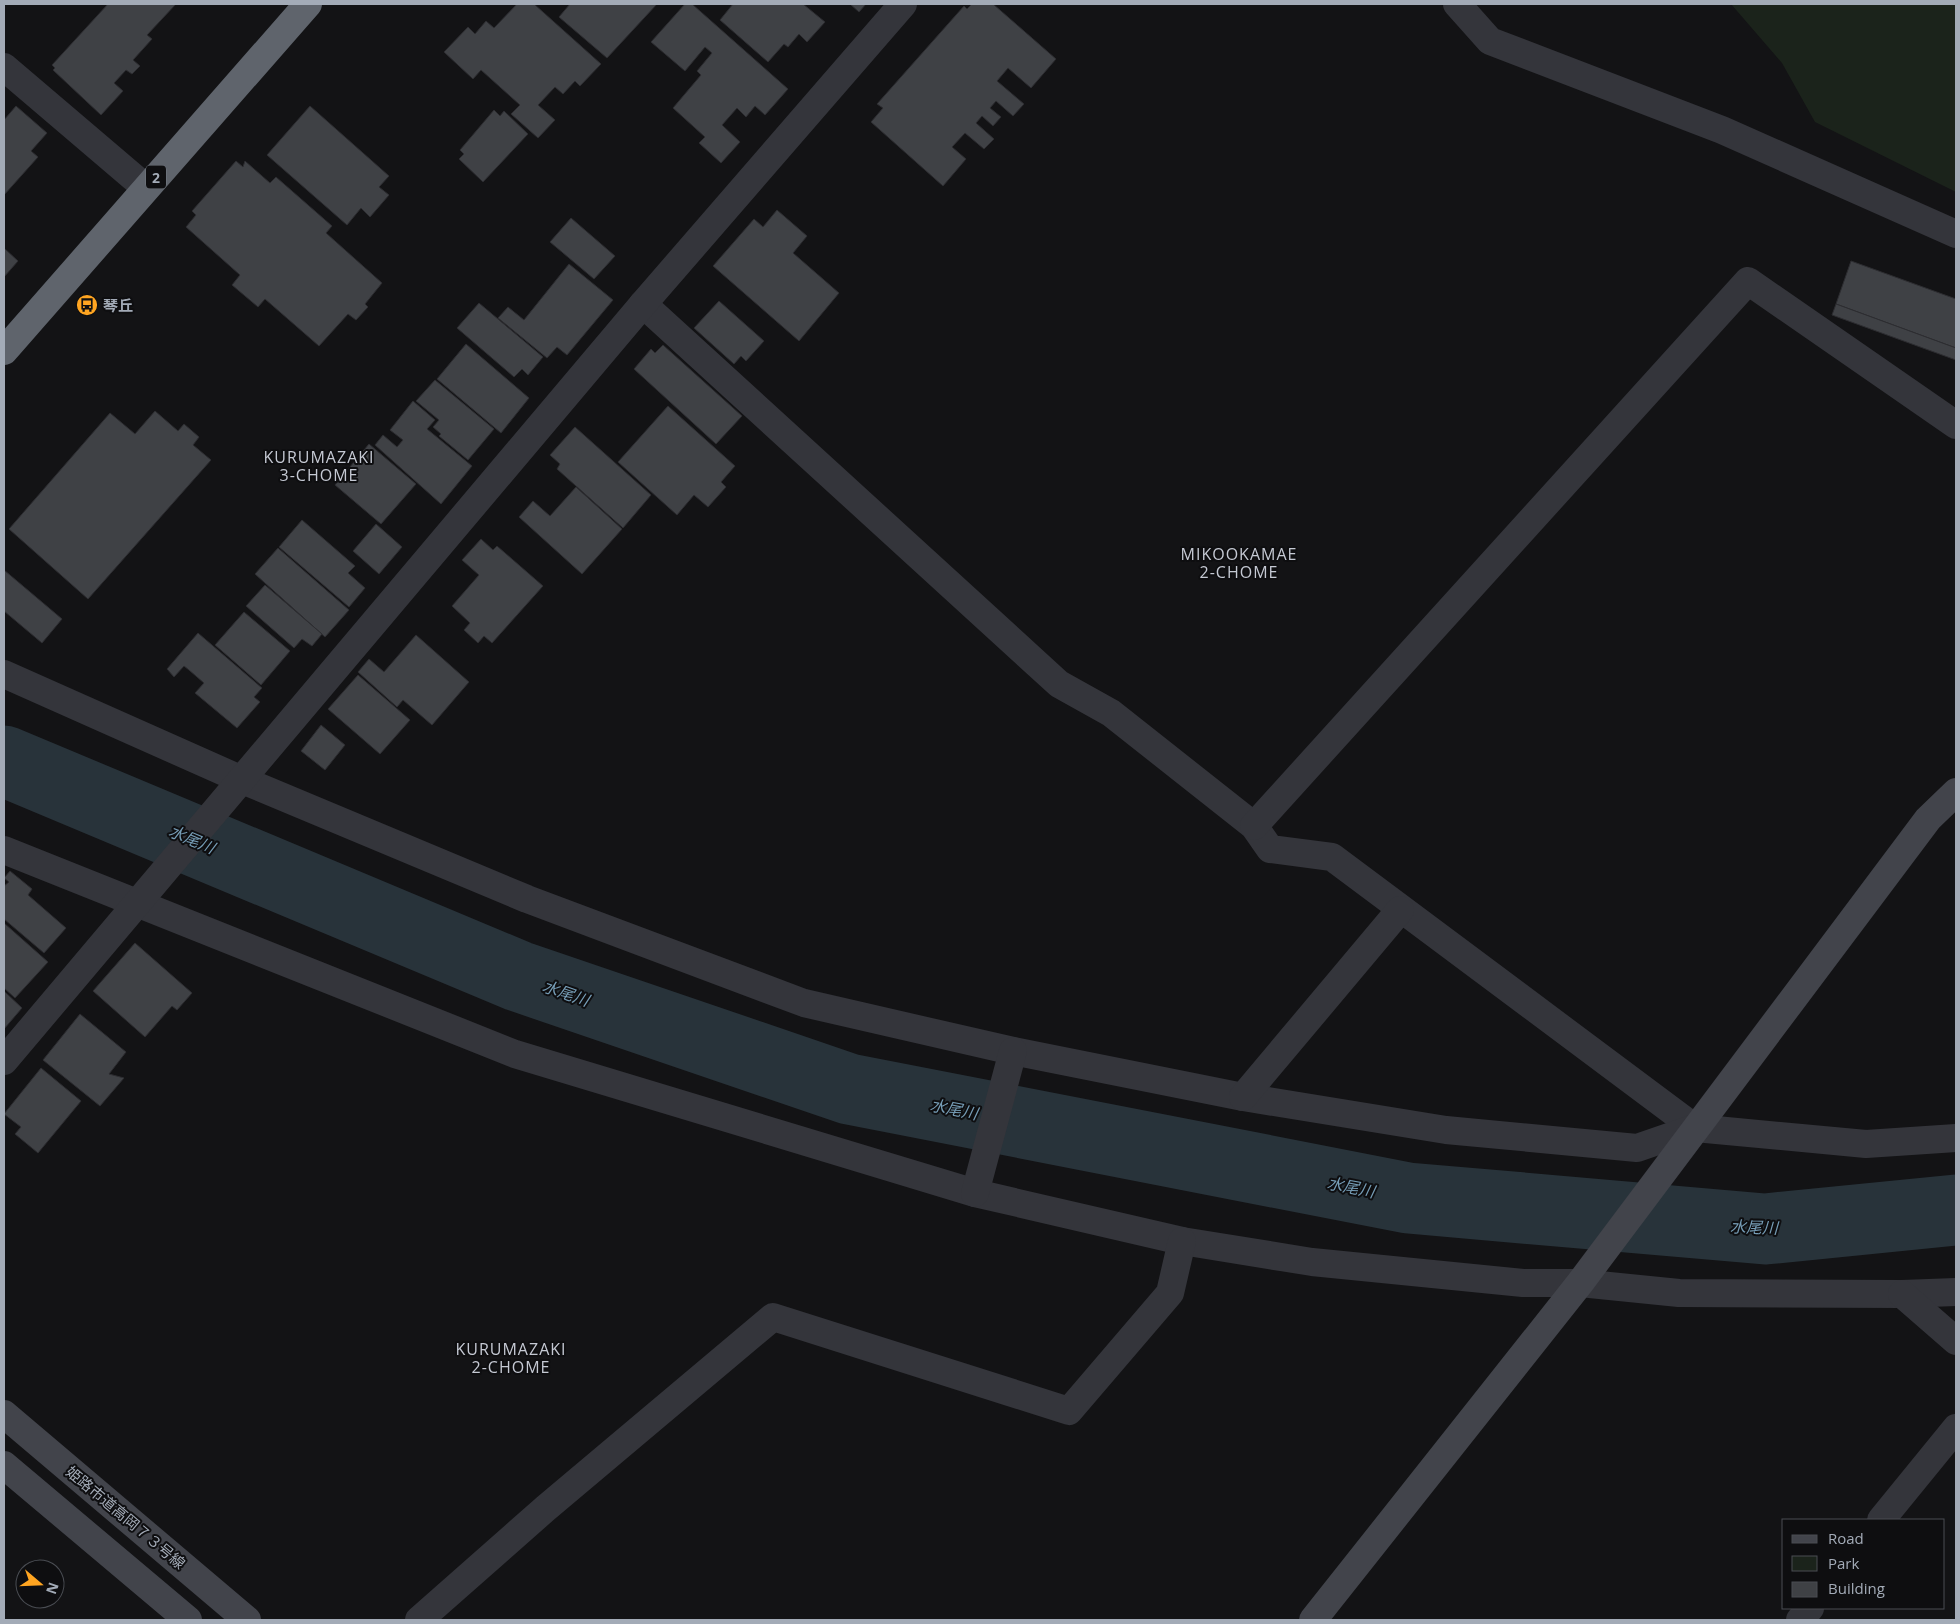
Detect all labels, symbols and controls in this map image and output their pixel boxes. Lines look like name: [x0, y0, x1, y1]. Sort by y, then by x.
road number: 2: [146, 166, 166, 188]
bus stop icon: 琴丘: [75, 293, 99, 317]
place label: 琴丘: [103, 295, 133, 315]
district label: KURUMAZAKI 3-CHOME: [263, 446, 375, 486]
district label: MIKOOKAMAE 2-CHOME: [1181, 543, 1297, 583]
water label: 水尾川: [166, 819, 220, 859]
water label: 水尾川: [540, 975, 594, 1012]
water label: 水尾川: [928, 1094, 982, 1125]
water label: 水尾川: [1325, 1172, 1379, 1203]
water label: 水尾川: [1730, 1215, 1780, 1239]
district label: KURUMAZAKI 2-CHOME: [455, 1338, 567, 1378]
street label: 姫路市道高岡７３号線: [62, 1461, 190, 1573]
legend: [1782, 1519, 1945, 1609]
text: Road: [1828, 1528, 1864, 1548]
text: Park: [1828, 1553, 1859, 1573]
north arrow: [15, 1559, 65, 1609]
text: Building: [1828, 1578, 1885, 1598]
text: N: [42, 1580, 64, 1597]

